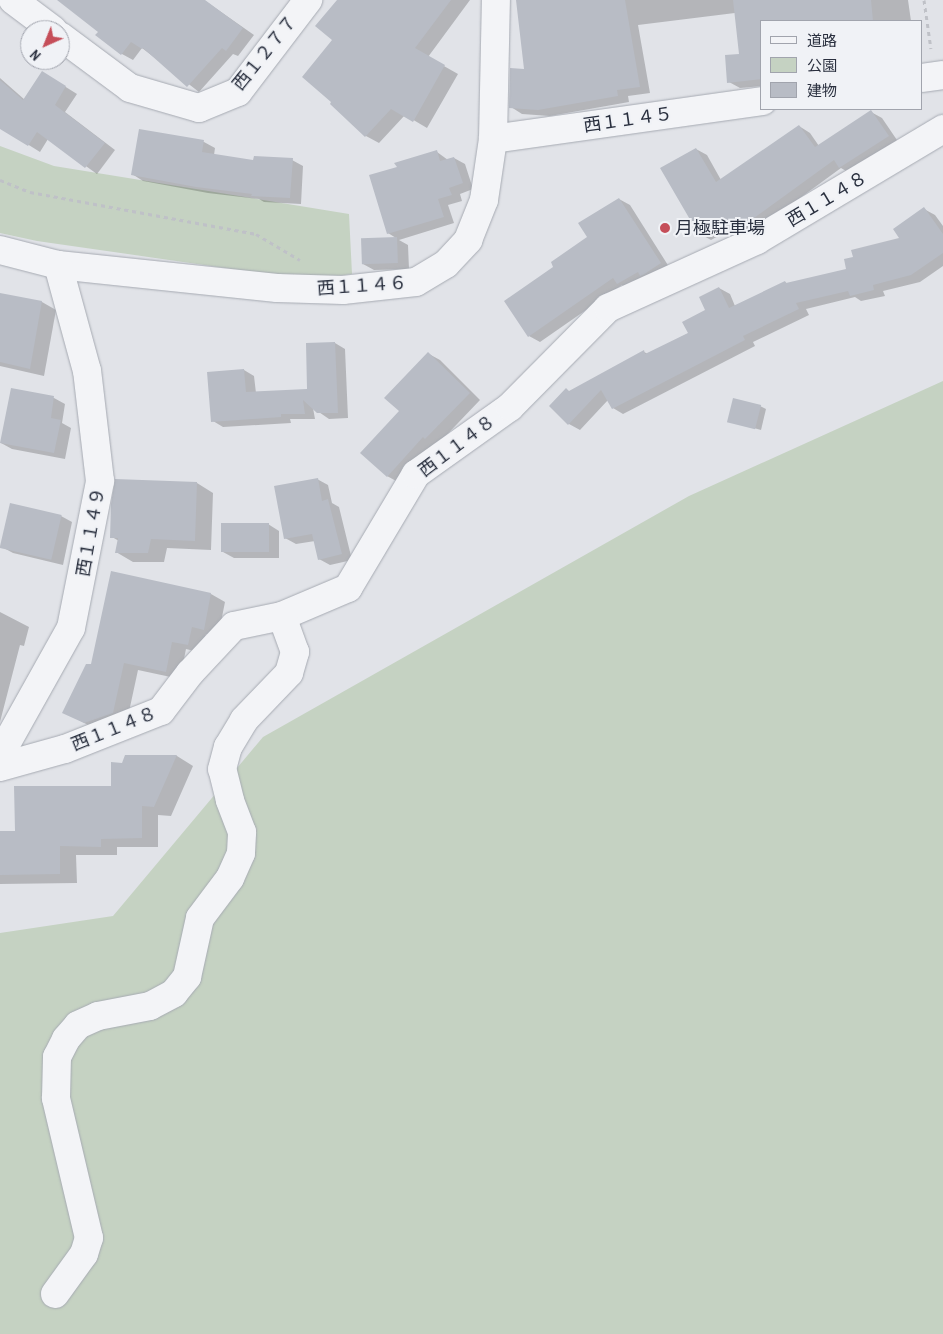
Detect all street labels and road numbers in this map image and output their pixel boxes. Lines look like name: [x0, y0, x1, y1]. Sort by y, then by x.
street label: 西１２７７: [228, 11, 302, 95]
street label: 西１１４５: [582, 103, 674, 137]
street label: 西１１４８: [783, 167, 871, 231]
street label: 西１１４６: [316, 272, 408, 300]
street label: 西１１４８: [415, 410, 499, 482]
street label: 西１１４９: [73, 486, 109, 578]
street label: 西１１４８: [68, 702, 160, 756]

